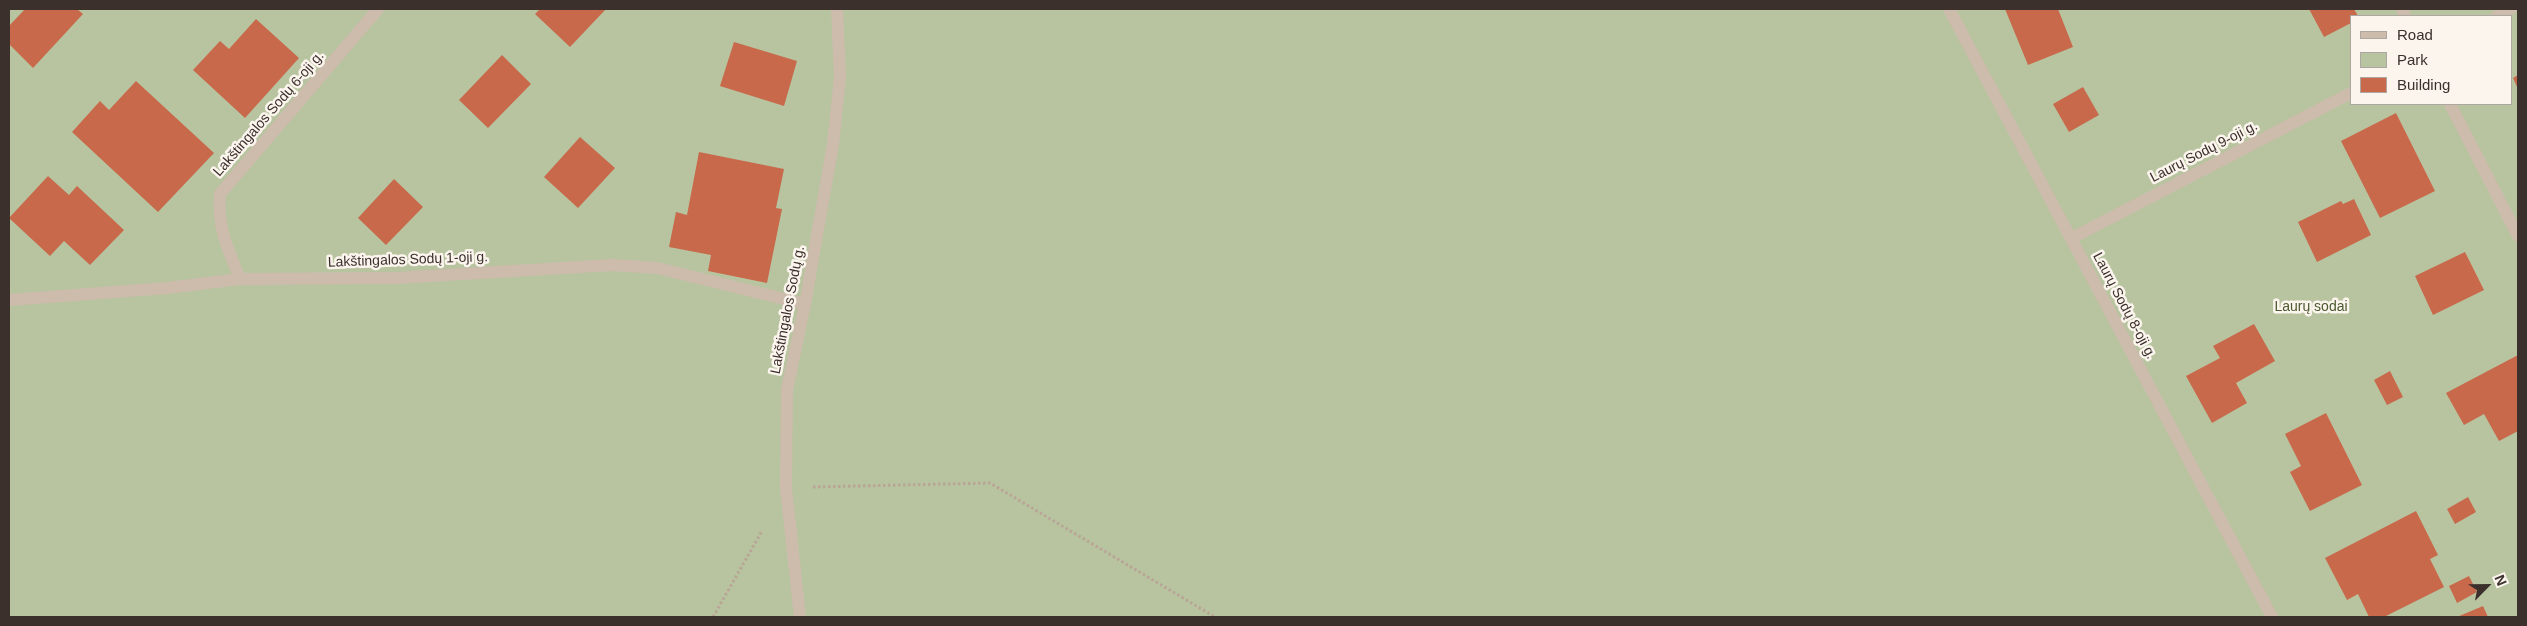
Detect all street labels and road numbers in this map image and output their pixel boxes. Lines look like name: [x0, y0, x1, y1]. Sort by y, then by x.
street label: Lakštingalos Sodų 6-oji g.: [210, 48, 328, 180]
street label: Laurų Sodų 9-oji g.: [2147, 118, 2261, 186]
street label: Lakštingalos Sodų g.: [767, 245, 809, 375]
street label: Lakštingalos Sodų 1-oji g.: [328, 249, 488, 271]
street label: Laurų Sodų 8-oji g.: [2089, 250, 2159, 362]

